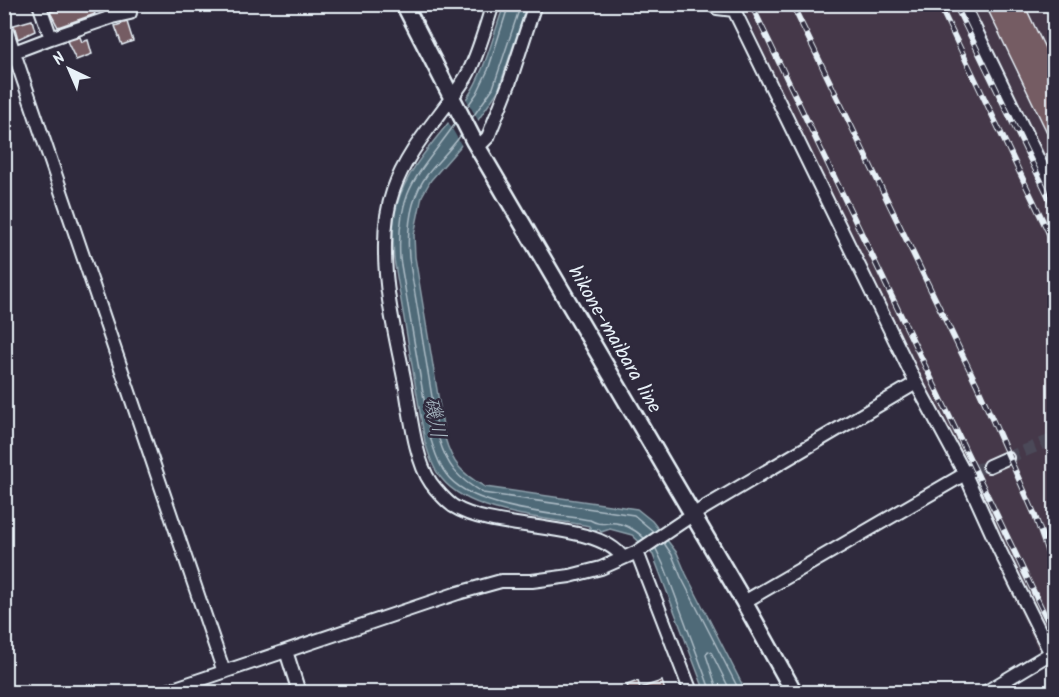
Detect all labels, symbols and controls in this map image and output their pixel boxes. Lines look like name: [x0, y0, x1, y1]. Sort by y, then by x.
north arrow: [39, 39, 99, 99]
text: N: [47, 47, 72, 72]
street label: hikone-maibara line: [559, 260, 669, 420]
water label: 磯川: [414, 394, 454, 442]

